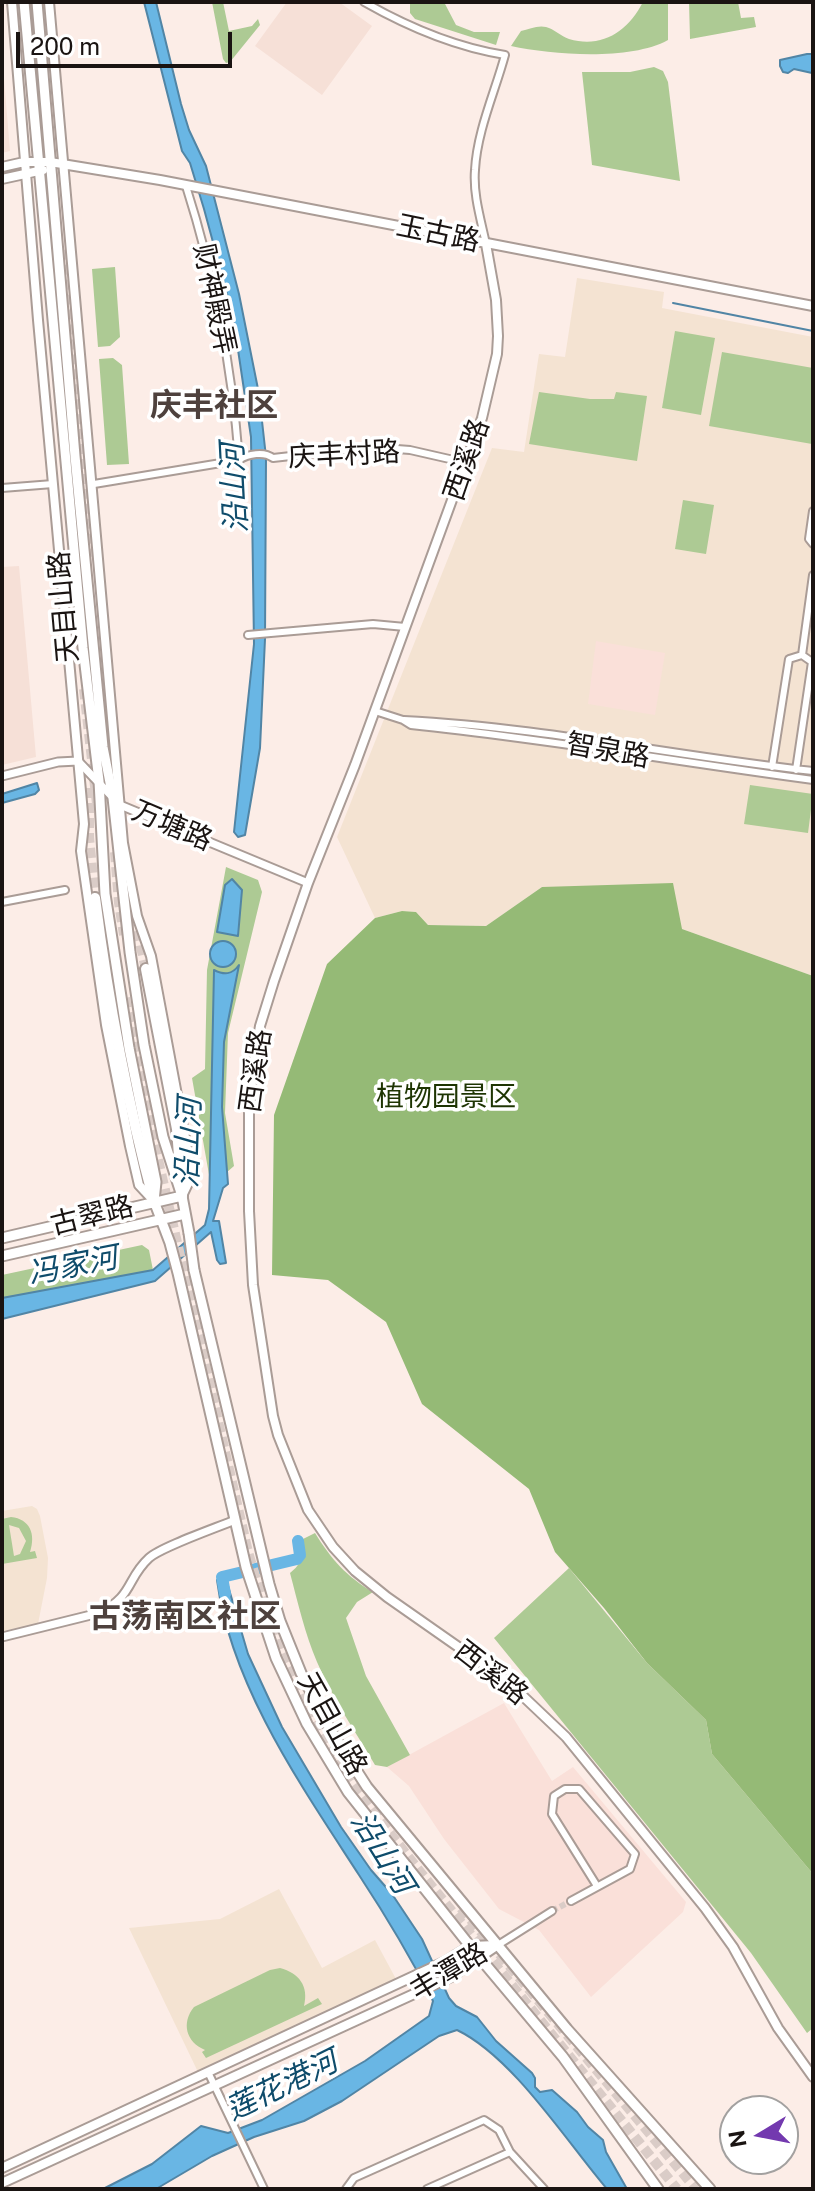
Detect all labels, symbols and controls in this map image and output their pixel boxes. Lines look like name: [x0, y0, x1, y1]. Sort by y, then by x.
scale bar: [20, 16, 236, 66]
text: 200 m: [30, 32, 100, 60]
street label: 玉古路: [393, 209, 483, 259]
street label: 财神殿弄: [186, 241, 242, 357]
district label: 庆丰社区: [150, 387, 278, 425]
street label: 西溪路: [437, 415, 497, 505]
street label: 庆丰村路: [287, 435, 401, 475]
water label: 沿山河: [215, 442, 255, 534]
street label: 天目山路: [42, 550, 86, 664]
street label: 智泉路: [564, 727, 652, 775]
street label: 万塘路: [127, 794, 217, 858]
street label: 西溪路: [234, 1027, 278, 1115]
park label: 植物园景区: [376, 1080, 516, 1114]
water label: 沿山河: [169, 1097, 209, 1189]
street label: 古翠路: [47, 1190, 137, 1242]
water label: 冯家河: [25, 1240, 121, 1292]
district label: 古荡南区社区: [89, 1598, 281, 1636]
street label: 西溪路: [448, 1634, 534, 1712]
street label: 天目山路: [290, 1667, 374, 1781]
water label: 沿山河: [343, 1805, 421, 1901]
street label: 丰潭路: [404, 1936, 494, 2008]
water label: 莲花港河: [220, 2044, 344, 2128]
north arrow: [719, 2095, 799, 2175]
text: N: [723, 2128, 752, 2150]

